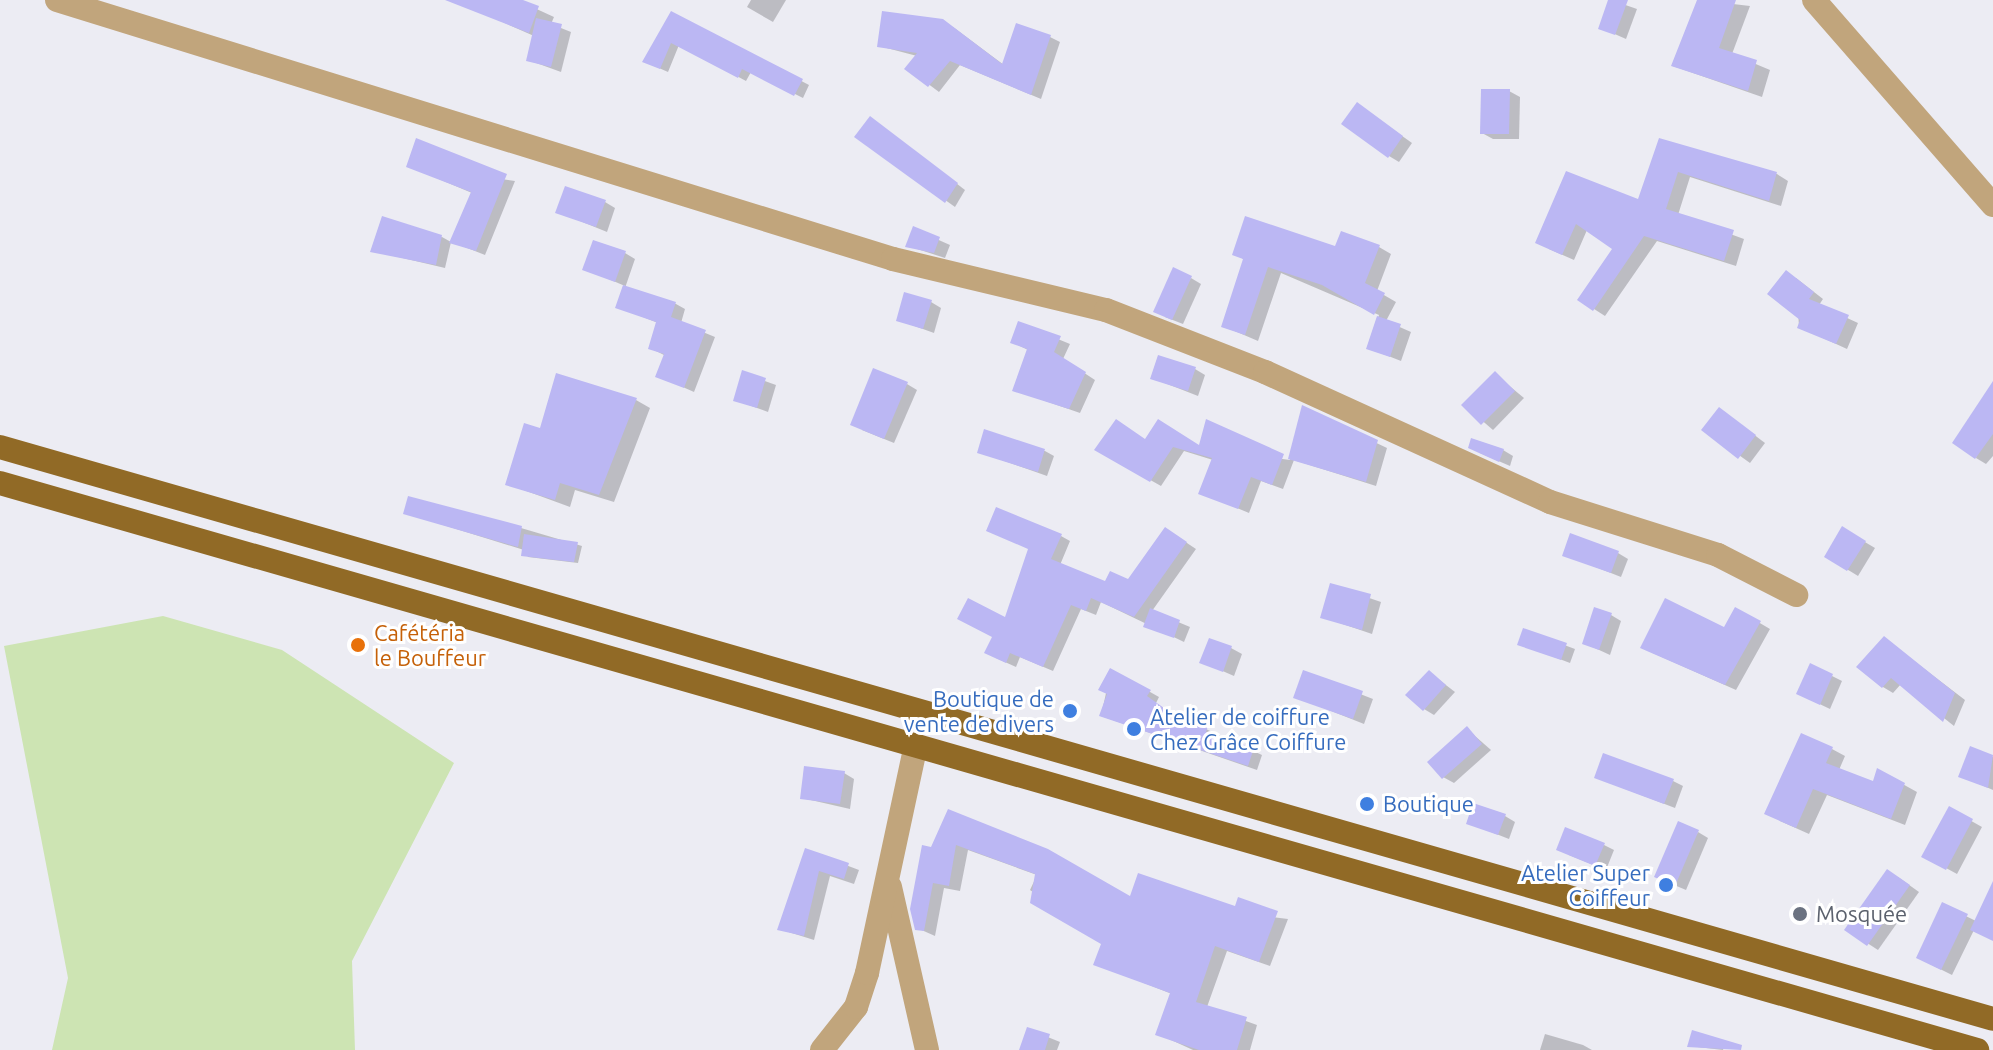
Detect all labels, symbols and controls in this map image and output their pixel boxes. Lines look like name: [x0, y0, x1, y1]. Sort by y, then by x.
place label: Cafétéria le Bouffeur: [374, 619, 486, 670]
marker: Cafétéria le Bouffeur: [349, 636, 367, 654]
place label: Boutique de vente de divers: [904, 685, 1054, 736]
marker: Boutique de vente de divers: [1061, 702, 1079, 720]
place label: Atelier de coiffure Chez Grâce Coiffure: [1150, 703, 1346, 754]
marker: Atelier de coiffure Chez Grâce Coiffure: [1125, 720, 1143, 738]
place label: Boutique: [1383, 791, 1474, 817]
marker: Boutique: [1358, 795, 1376, 813]
place label: Atelier Super Coiffeur: [1521, 859, 1650, 910]
marker: Atelier Super Coiffeur: [1657, 876, 1675, 894]
place label: Mosquée: [1816, 901, 1907, 927]
marker: Mosquée: [1791, 905, 1809, 923]

